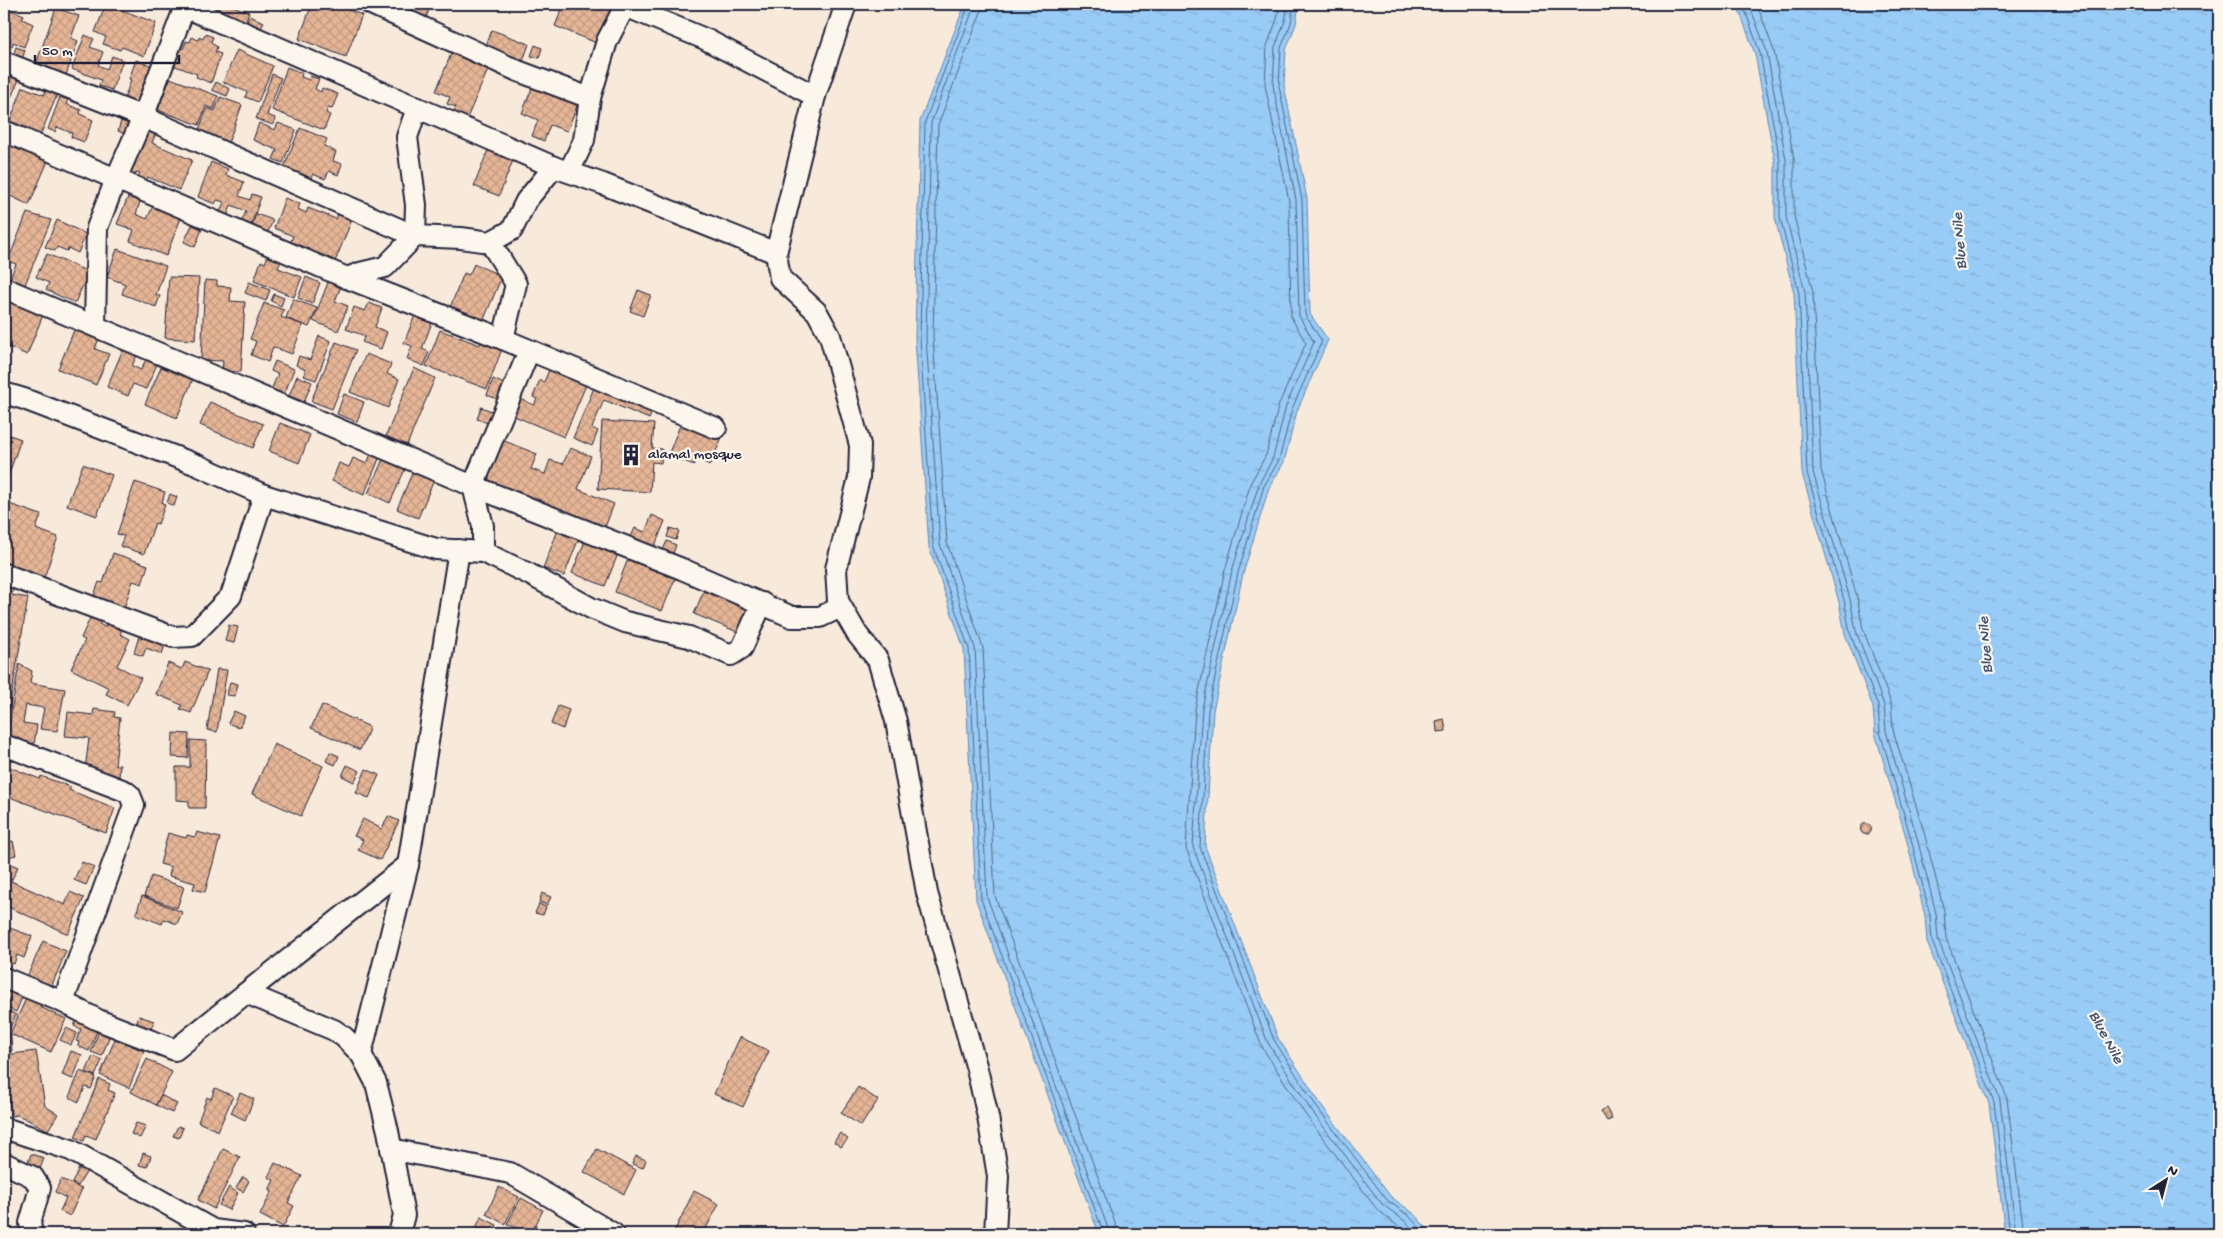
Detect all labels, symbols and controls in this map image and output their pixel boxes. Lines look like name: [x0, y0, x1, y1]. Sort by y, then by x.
scale bar: [35, 32, 179, 64]
text: 50 m: [42, 43, 73, 61]
water label: Blue Nile: [1949, 211, 1972, 270]
building icon: alamal mosque: [618, 442, 644, 468]
place label: alamal mosque: [648, 446, 742, 464]
water label: Blue Nile: [1975, 615, 1998, 674]
water label: Blue Nile: [2083, 1008, 2127, 1068]
north arrow: [2140, 1156, 2190, 1206]
text: N: [2163, 1162, 2181, 1181]

